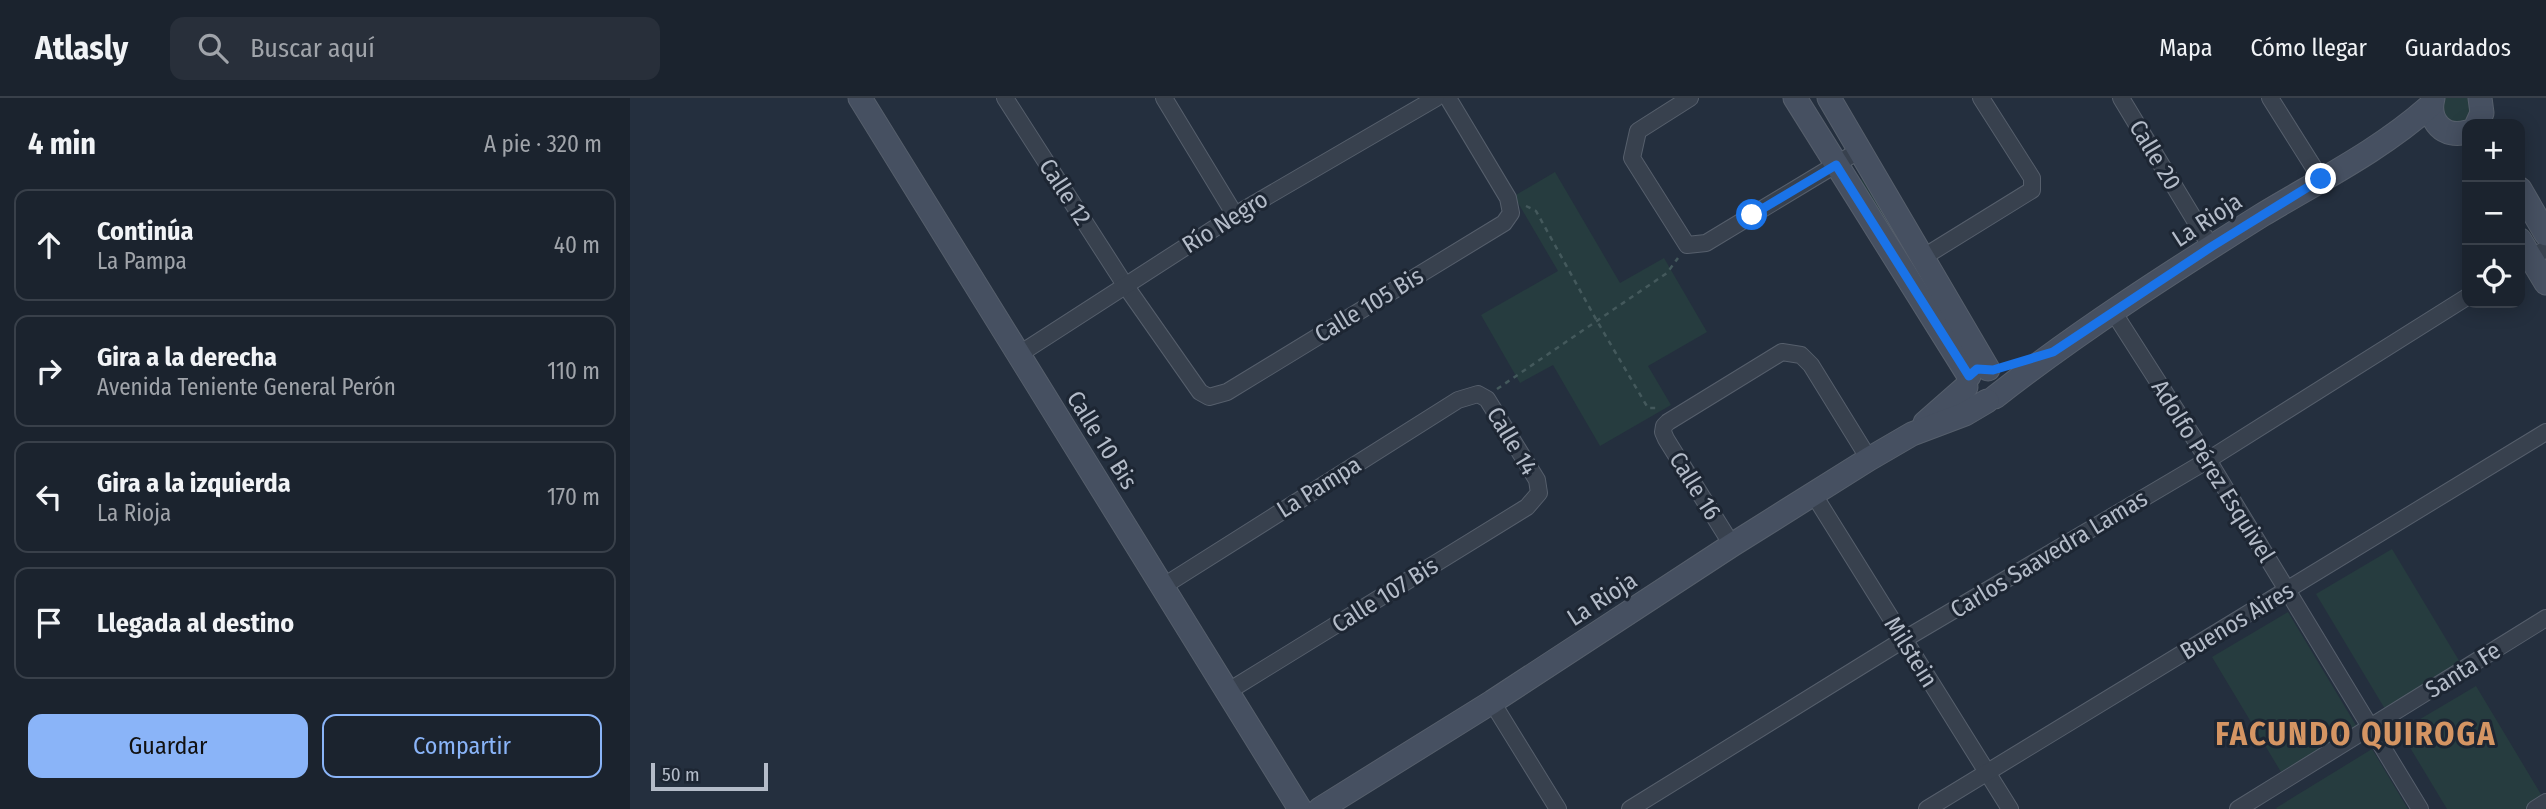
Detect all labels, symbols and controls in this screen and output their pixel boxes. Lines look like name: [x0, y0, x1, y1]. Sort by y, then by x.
search box: [170, 17, 660, 80]
text: Atlasly: [35, 28, 128, 68]
icon: search: [194, 29, 232, 67]
text: Buscar aquí: [250, 33, 375, 64]
text: Mapa: [2159, 34, 2212, 62]
text: Cómo llegar: [2250, 34, 2367, 62]
text: Guardados: [2405, 34, 2511, 62]
street label: Calle 20: [2123, 115, 2187, 195]
map controls: [2462, 119, 2525, 308]
button: +: [2462, 119, 2525, 182]
text: 4 min: [28, 126, 96, 162]
text: A pie · 320 m: [484, 130, 602, 158]
street label: Calle 12: [1033, 154, 1097, 230]
route end: [2305, 163, 2336, 194]
button: −: [2462, 182, 2525, 245]
street label: Río Negro: [1177, 185, 1273, 259]
street label: La Rioja: [2167, 187, 2247, 253]
route start: [1736, 199, 1767, 230]
text: Continúa: [97, 216, 194, 247]
icon: ahead: [30, 226, 68, 264]
text: 40 m: [554, 231, 600, 259]
button: locate: [2462, 245, 2525, 308]
text: La Pampa: [97, 247, 187, 275]
street label: Calle 105 Bis: [1310, 262, 1428, 348]
text: Gira a la derecha: [97, 342, 277, 373]
icon: right: [30, 352, 68, 390]
text: 110 m: [547, 357, 600, 385]
text: Avenida Teniente General Perón: [97, 373, 396, 401]
street label: Adolfo Pérez Esquivel: [2146, 375, 2280, 567]
street label: Calle 10 Bis: [1061, 386, 1143, 494]
street label: Calle 14: [1481, 402, 1543, 480]
street label: Calle 16: [1663, 447, 1727, 525]
street label: La Pampa: [1272, 450, 1366, 524]
text: Gira a la izquierda: [97, 468, 291, 499]
icon: left: [30, 478, 68, 516]
text: 170 m: [547, 483, 600, 511]
street label: Carlos Saavedra Lamas: [1946, 484, 2152, 624]
text: La Rioja: [97, 499, 171, 527]
street label: Calle 107 Bis: [1327, 551, 1443, 639]
street label: La Rioja: [1562, 566, 1642, 632]
street label: Buenos Aires: [2175, 576, 2299, 666]
icon: arrive: [30, 604, 68, 642]
text: Llegada al destino: [97, 608, 294, 639]
street label: Milstein: [1879, 612, 1943, 692]
street label: Santa Fe: [2420, 636, 2506, 704]
button: Guardar: [28, 714, 308, 778]
button: Compartir: [322, 714, 602, 778]
district label: FACUNDO QUIROGA: [2215, 715, 2497, 753]
scale bar: [651, 760, 768, 792]
text: 50 m: [662, 763, 700, 786]

